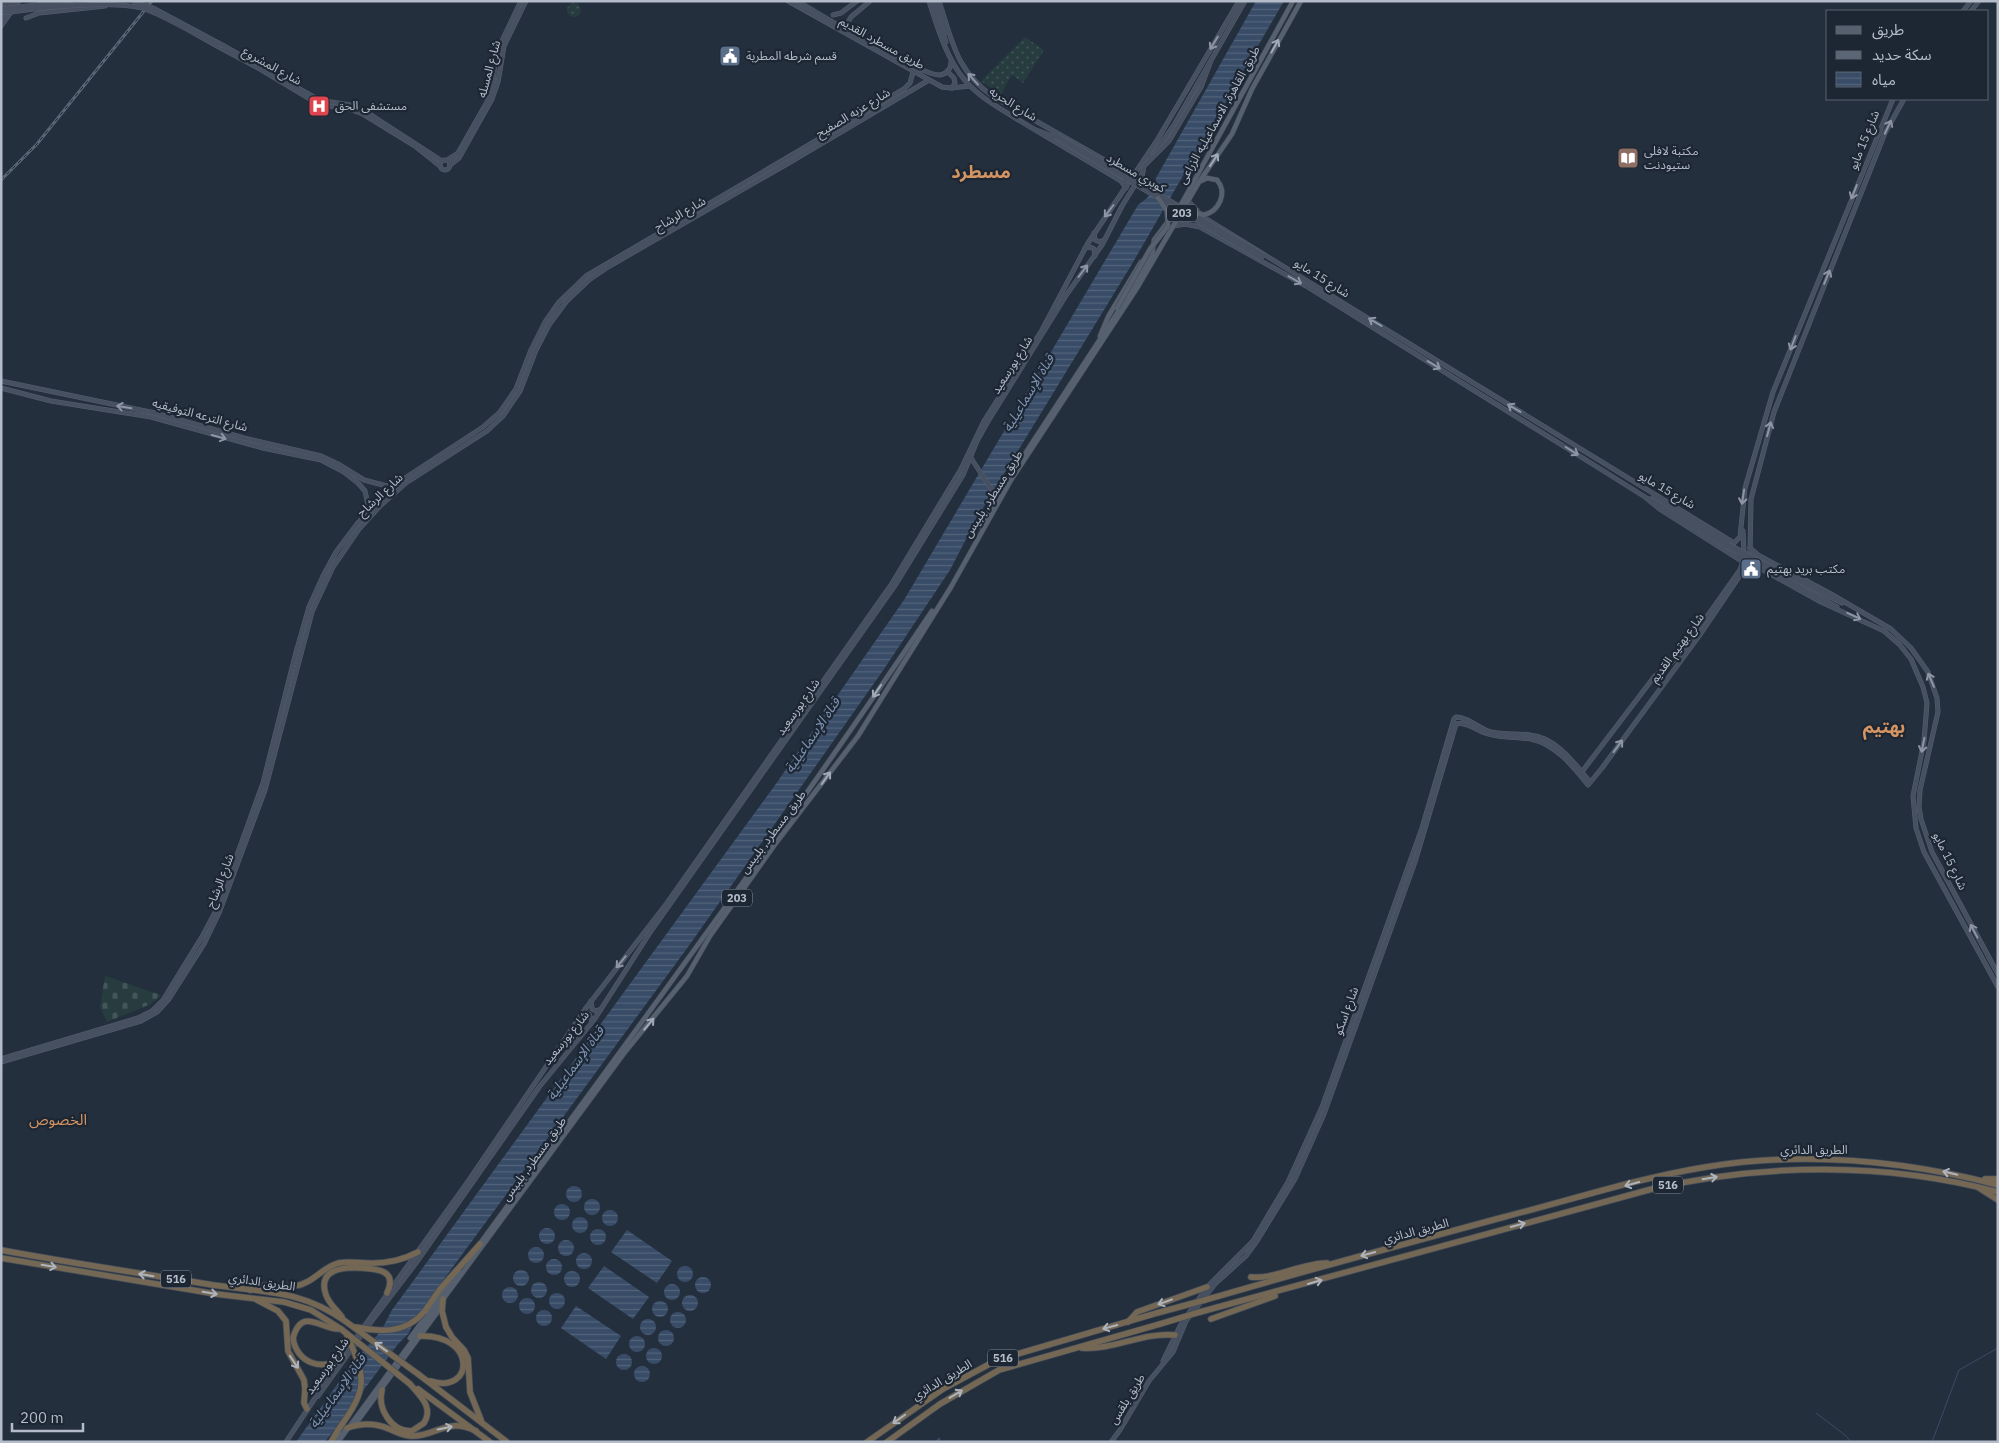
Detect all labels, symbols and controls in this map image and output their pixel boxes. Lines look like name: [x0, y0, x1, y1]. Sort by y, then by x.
legend: [1826, 10, 1989, 100]
street label: طريق مسطرد القديم: [836, 13, 928, 74]
text: طريق: [1872, 20, 1904, 40]
one-way arrow: [1208, 36, 1218, 50]
street label: شارع المسله: [474, 39, 505, 100]
one-way arrow: [1270, 39, 1280, 54]
street label: شارع المشروع: [239, 43, 305, 90]
street label: طريق القاهرة, الاسماعيليه الزراعى: [1174, 43, 1264, 187]
public building icon: قسم شرطه المطرية: [718, 44, 742, 68]
text: سكة حديد: [1872, 45, 1932, 64]
place label: قسم شرطه المطرية: [746, 48, 837, 65]
text: مياه: [1872, 70, 1896, 89]
one-way arrow: [967, 73, 979, 86]
street label: شارع الحريه: [985, 83, 1040, 126]
street label: شارع عزبه الصفيح: [813, 84, 894, 142]
hospital icon: مستشفى الحق: [307, 94, 331, 118]
place label: مستشفى الحق: [335, 98, 407, 114]
street label: شارع 15 مايو: [1845, 108, 1884, 172]
one-way arrow: [1884, 120, 1893, 135]
place label: مكتبة لافلى ستيودنت: [1644, 143, 1698, 172]
library icon: مكتبة لافلى ستيودنت: [1616, 146, 1640, 170]
street label: كوبري مسطرد: [1103, 150, 1169, 198]
one-way arrow: [1209, 153, 1219, 167]
district label: مسطرد: [951, 160, 1011, 183]
one-way arrow: [1848, 184, 1858, 199]
street label: شارع الرشاح: [651, 193, 709, 236]
one-way arrow: [1104, 204, 1114, 218]
road number: 203: [1167, 204, 1197, 222]
street label: شارع 15 مايو: [1291, 255, 1353, 302]
one-way arrow: [1078, 264, 1088, 278]
one-way arrow: [1822, 270, 1832, 285]
one-way arrow: [1288, 276, 1302, 286]
one-way arrow: [1369, 317, 1383, 327]
street label: شارع بورسعيد: [988, 333, 1037, 398]
one-way arrow: [1787, 335, 1797, 350]
water label: قناة الإسماعيلية: [998, 350, 1059, 436]
one-way arrow: [1426, 361, 1440, 371]
street label: شارع الترعه التوفيقيه: [150, 395, 249, 436]
one-way arrow: [116, 402, 132, 412]
one-way arrow: [1507, 402, 1521, 412]
one-way arrow: [1765, 421, 1774, 437]
one-way arrow: [211, 433, 227, 443]
one-way arrow: [1565, 446, 1579, 456]
street label: طريق مسطرد, بلبيس: [960, 447, 1026, 541]
street label: شارع 15 مايو: [1635, 467, 1698, 513]
street label: شارع الرشاح: [354, 470, 407, 521]
one-way arrow: [1738, 489, 1748, 505]
public building icon: مكتب بريد بهتيم: [1739, 557, 1763, 581]
place label: مكتب بريد بهتيم: [1767, 561, 1845, 578]
street label: شارع بهتيم القديم: [1646, 610, 1709, 687]
one-way arrow: [1846, 611, 1861, 621]
one-way arrow: [1926, 673, 1936, 688]
street label: شارع بورسعيد: [773, 676, 824, 739]
one-way arrow: [872, 684, 882, 698]
water label: قناة الإسماعيلية: [780, 693, 845, 777]
district label: بهتيم: [1863, 715, 1905, 740]
one-way arrow: [1917, 737, 1927, 753]
one-way arrow: [1613, 739, 1623, 753]
one-way arrow: [821, 772, 831, 786]
street label: طريق مسطرد, بلبيس: [736, 787, 810, 877]
street label: شارع 15 مايو: [1928, 829, 1971, 893]
street label: شارع الرشاح: [202, 851, 239, 911]
road number: 203: [722, 890, 752, 906]
one-way arrow: [1969, 924, 1979, 939]
one-way arrow: [616, 955, 627, 968]
street label: شارع اسكو: [1330, 985, 1363, 1038]
street label: شارع بورسعيد: [539, 1007, 594, 1069]
one-way arrow: [644, 1017, 655, 1030]
water label: قناة الإسماعيلية: [542, 1022, 609, 1104]
district label: الخصوص: [29, 1110, 87, 1129]
street label: طريق مسطرد, بلبيس: [498, 1114, 570, 1204]
street label: الطريق الدائري: [1780, 1142, 1848, 1160]
one-way arrow: [1943, 1168, 1959, 1177]
one-way arrow: [1701, 1172, 1717, 1182]
road number: 516: [1653, 1176, 1683, 1194]
one-way arrow: [1625, 1179, 1641, 1189]
street label: الطريق الدائري: [1381, 1215, 1451, 1249]
one-way arrow: [1510, 1220, 1526, 1229]
one-way arrow: [1360, 1250, 1376, 1260]
one-way arrow: [41, 1261, 57, 1271]
one-way arrow: [139, 1269, 155, 1279]
street label: الطريق الدائري: [227, 1269, 297, 1296]
road number: 516: [161, 1270, 191, 1288]
one-way arrow: [1306, 1276, 1322, 1286]
one-way arrow: [201, 1288, 217, 1298]
one-way arrow: [1158, 1298, 1174, 1307]
one-way arrow: [1103, 1323, 1119, 1332]
street label: شارع بورسعيد: [302, 1335, 353, 1398]
one-way arrow: [375, 1342, 388, 1353]
water label: قناة الإسماعيلية: [304, 1350, 371, 1432]
road number: 516: [988, 1350, 1018, 1366]
one-way arrow: [289, 1355, 299, 1369]
street label: الطريق الدائري: [909, 1356, 976, 1406]
street label: طريق بلقس: [1105, 1371, 1149, 1427]
one-way arrow: [949, 1389, 963, 1399]
scale bar: [12, 1400, 84, 1432]
text: 200 m: [20, 1408, 64, 1427]
one-way arrow: [893, 1414, 907, 1424]
one-way arrow: [436, 1422, 452, 1432]

